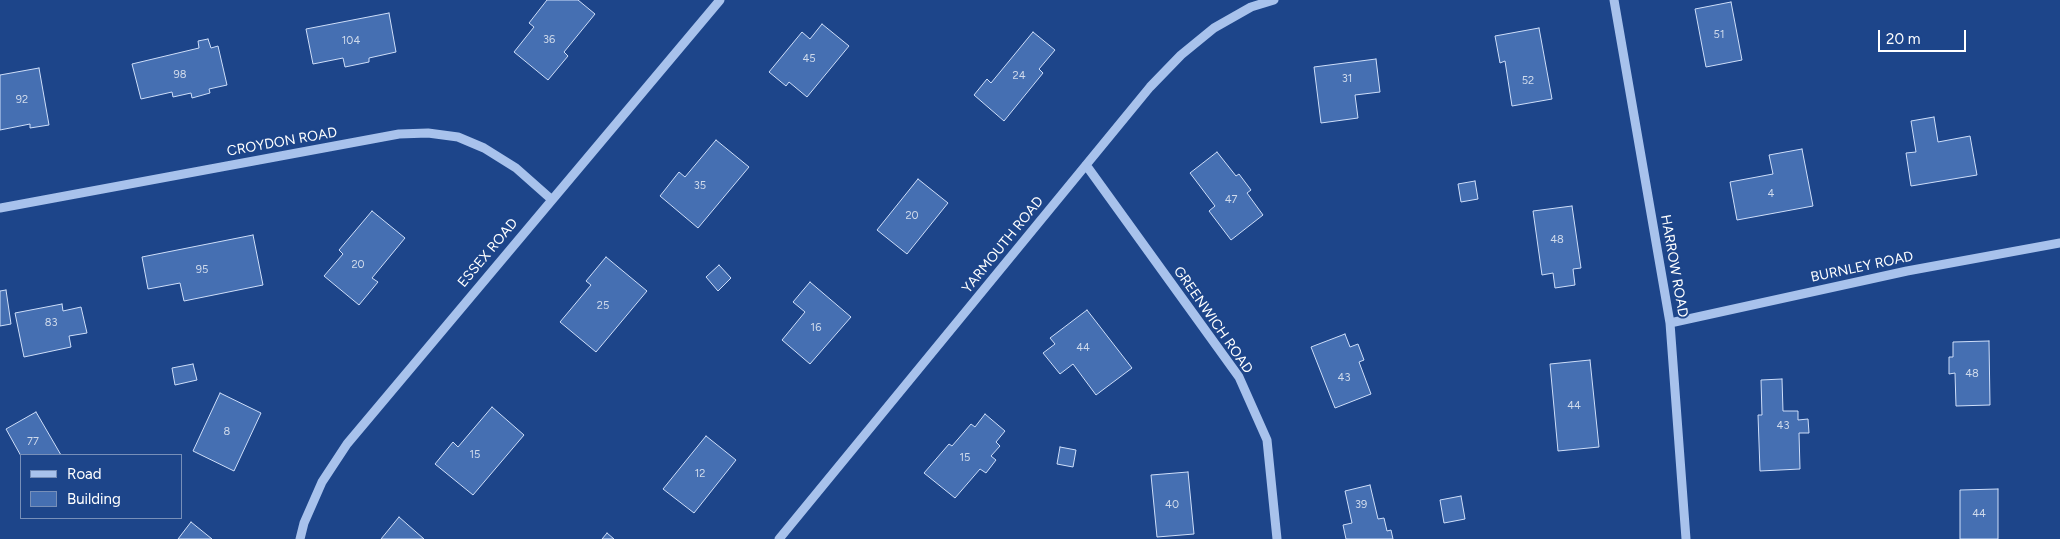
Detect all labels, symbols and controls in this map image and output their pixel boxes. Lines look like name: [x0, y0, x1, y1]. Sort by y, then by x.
scale bar: [1880, 20, 1968, 52]
house number: 51: [1714, 28, 1724, 42]
text: 20 m: [1886, 30, 1920, 48]
house number: 36: [543, 33, 555, 47]
house number: 104: [342, 34, 360, 48]
house number: 45: [802, 52, 816, 66]
house number: 98: [174, 68, 186, 82]
house number: 24: [1013, 69, 1025, 83]
house number: 31: [1342, 72, 1352, 86]
house number: 52: [1522, 74, 1534, 88]
house number: 92: [16, 93, 28, 107]
street label: CROYDON ROAD: [226, 124, 338, 160]
house number: 35: [694, 179, 706, 193]
house number: 4: [1768, 187, 1774, 201]
street label: YARMOUTH ROAD: [959, 193, 1047, 297]
house number: 47: [1225, 193, 1237, 207]
house number: 20: [905, 209, 919, 223]
street label: HARROW ROAD: [1657, 213, 1691, 319]
street label: ESSEX ROAD: [454, 215, 522, 291]
house number: 48: [1550, 233, 1564, 247]
street label: BURNLEY ROAD: [1809, 248, 1915, 286]
house number: 20: [351, 258, 365, 272]
house number: 95: [196, 263, 208, 277]
street label: GREENWICH ROAD: [1170, 263, 1256, 377]
house number: 25: [597, 299, 609, 313]
house number: 83: [45, 316, 57, 330]
house number: 16: [811, 321, 821, 335]
house number: 44: [1076, 341, 1090, 355]
house number: 48: [1965, 367, 1979, 381]
house number: 43: [1338, 371, 1350, 385]
house number: 44: [1567, 399, 1581, 413]
house number: 43: [1777, 419, 1789, 433]
house number: 8: [224, 425, 230, 439]
house number: 77: [27, 435, 39, 449]
house number: 15: [470, 448, 480, 462]
house number: 15: [960, 451, 970, 465]
legend: [20, 454, 182, 519]
text: Road: [67, 465, 102, 483]
house number: 12: [695, 467, 705, 481]
text: Building: [67, 490, 121, 508]
house number: 40: [1165, 498, 1179, 512]
house number: 39: [1355, 498, 1367, 512]
house number: 44: [1972, 507, 1986, 521]

